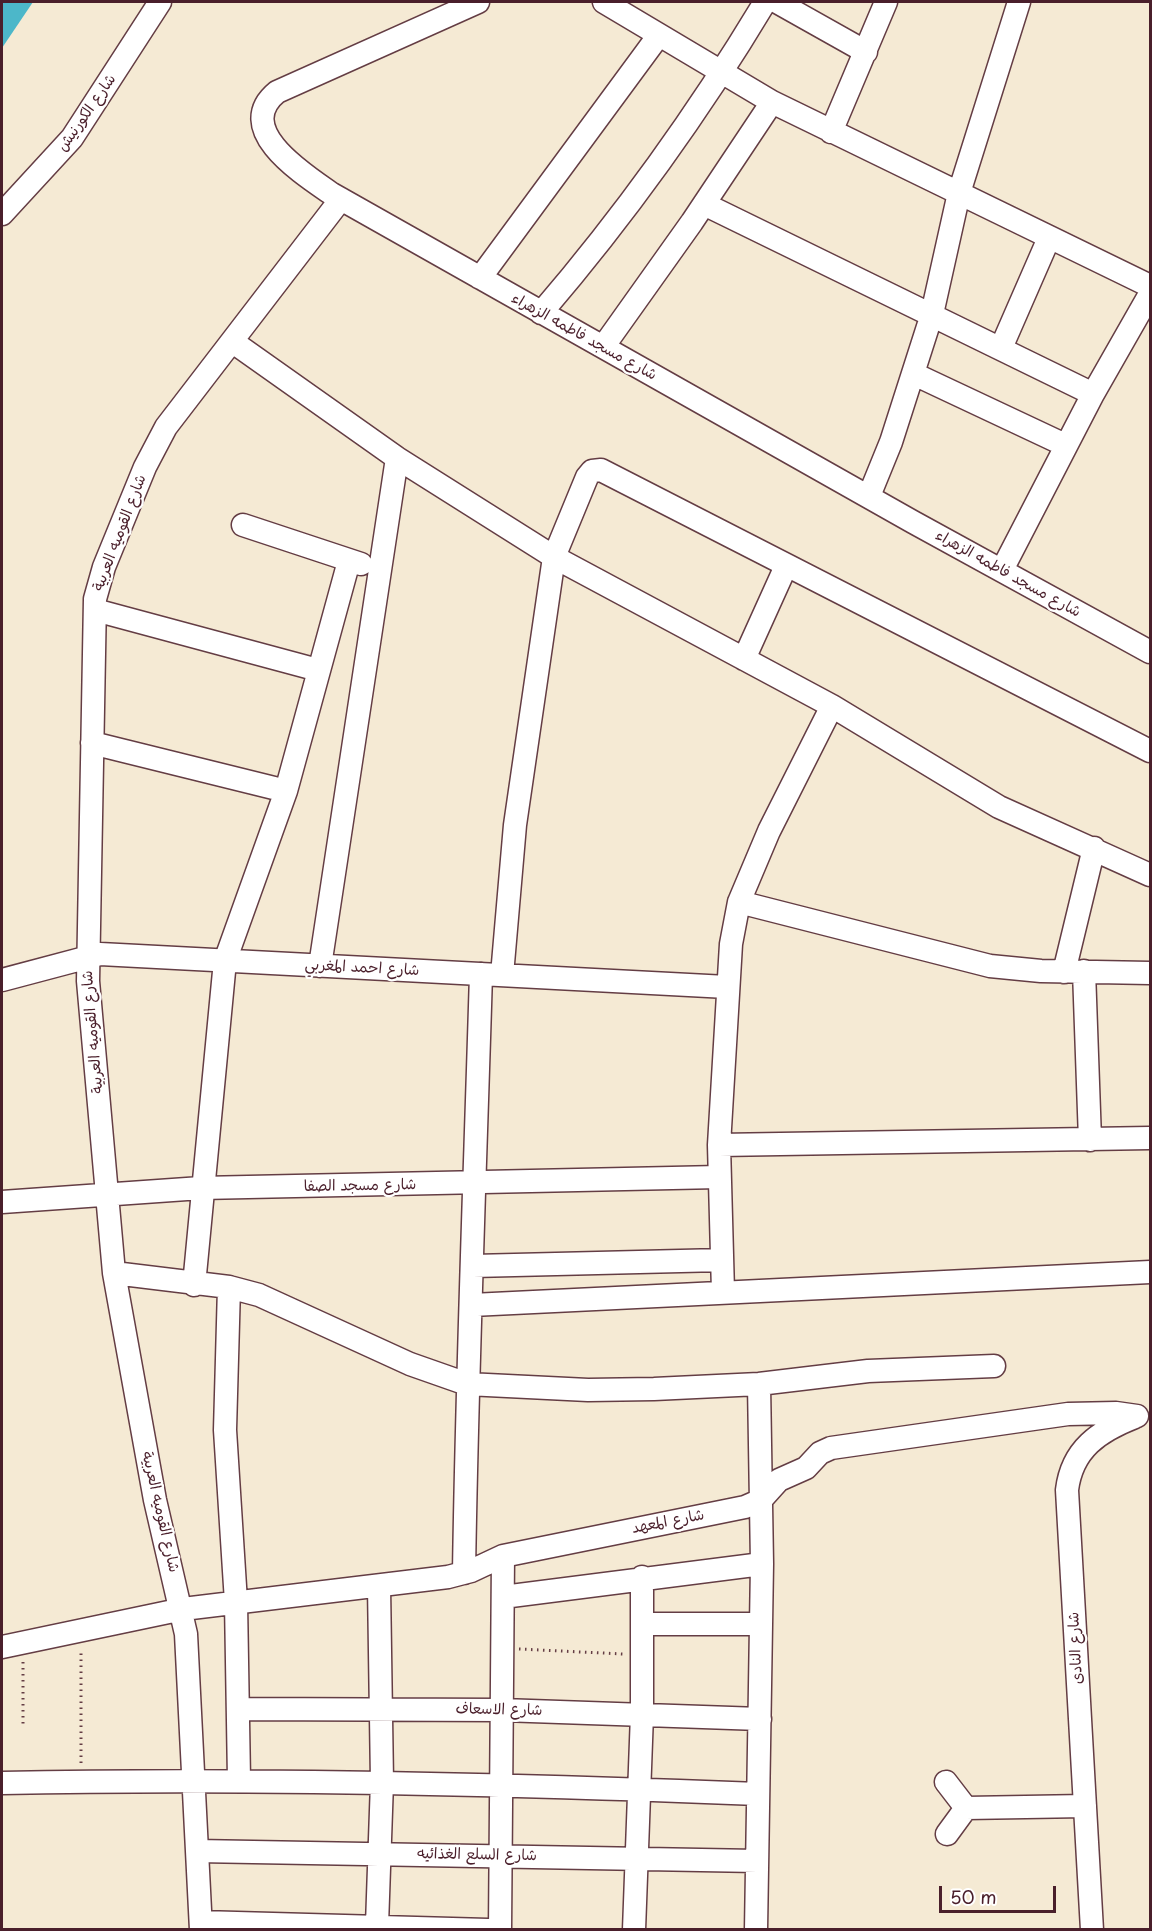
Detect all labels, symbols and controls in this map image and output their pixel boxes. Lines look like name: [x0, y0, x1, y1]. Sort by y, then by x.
street label: شارع الكورنيش: [54, 71, 120, 155]
street label: شارع مسجد فاطمه الزهراء: [508, 289, 660, 385]
street label: شارع القوميه العربية: [89, 472, 151, 594]
street label: شارع مسجد فاطمه الزهراء: [932, 526, 1084, 622]
street label: شارع احمد المغربي: [304, 956, 420, 980]
street label: شارع القوميه العربية: [79, 970, 107, 1094]
street label: شارع مسجد الصفا: [304, 1176, 416, 1196]
street label: شارع القوميه العربية: [137, 1450, 183, 1574]
street label: شارع المعهد: [630, 1506, 706, 1538]
street label: شارع النادى: [1065, 1611, 1087, 1685]
street label: شارع الاسعاف: [455, 1700, 543, 1720]
street label: شارع السلع الغذائيه: [417, 1845, 537, 1865]
scale bar: [942, 1874, 1059, 1912]
text: 50 m: [950, 1883, 997, 1910]

